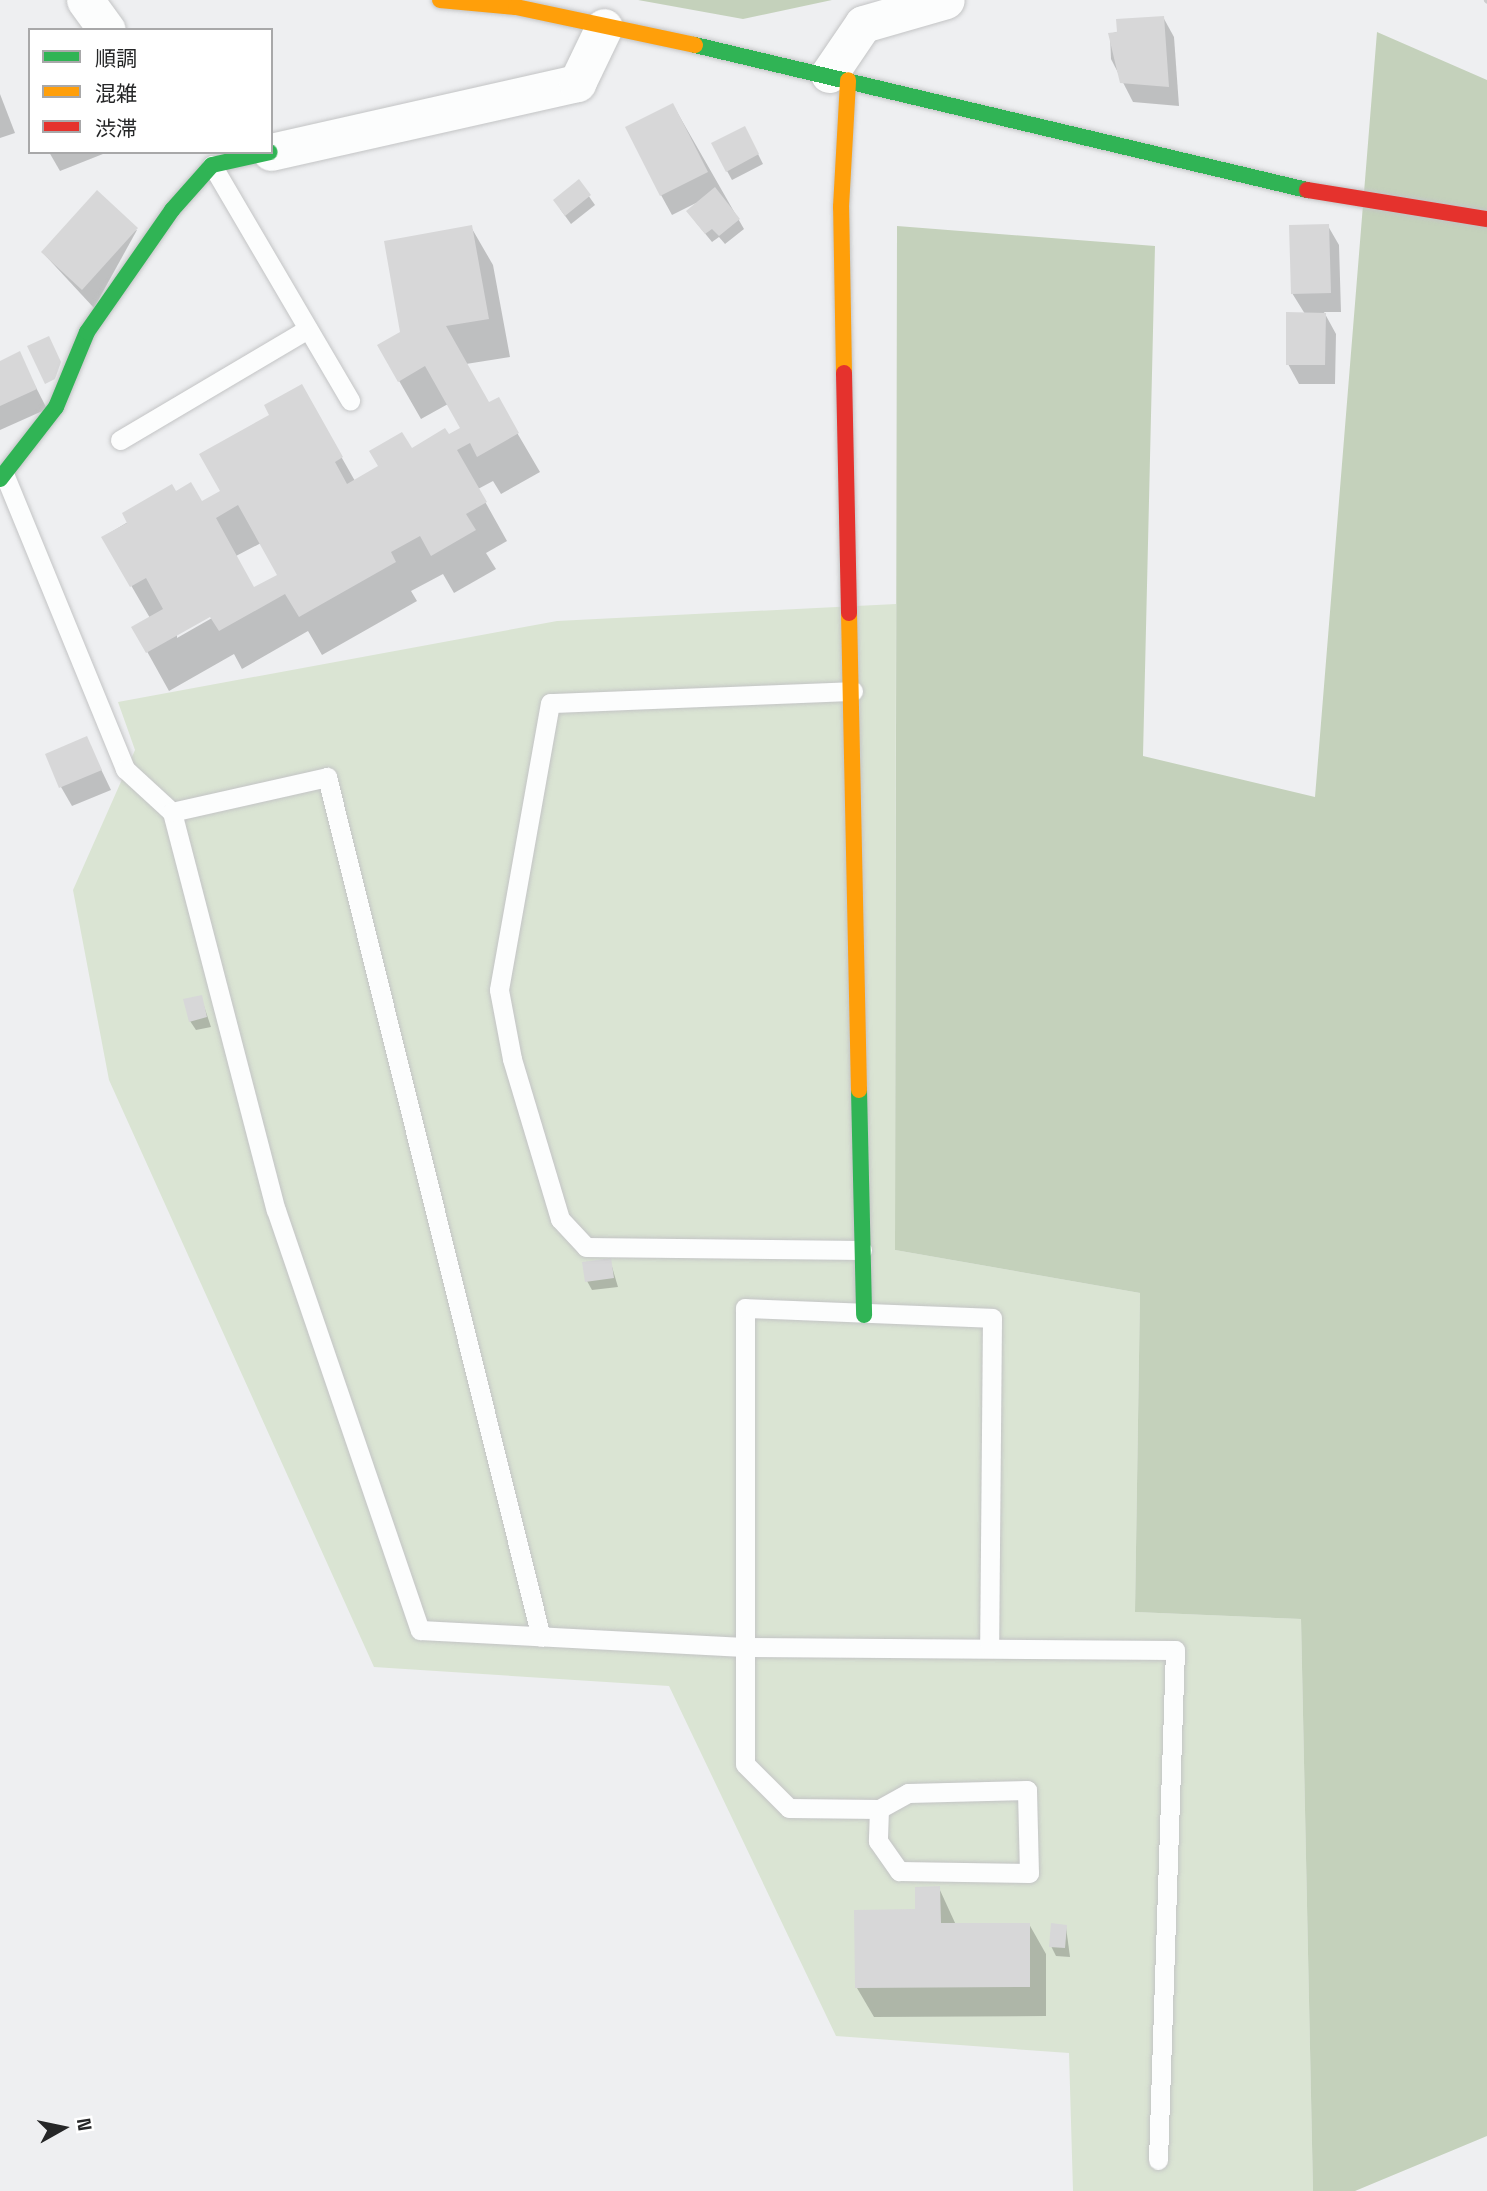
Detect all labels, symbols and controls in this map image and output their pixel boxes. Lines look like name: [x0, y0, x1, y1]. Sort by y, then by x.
legend: [28, 28, 273, 154]
text: 順調: [95, 45, 137, 72]
text: 混雑: [95, 80, 137, 107]
text: 渋滞: [95, 115, 137, 142]
north arrow: [28, 2093, 98, 2163]
text: N: [71, 2116, 98, 2133]

